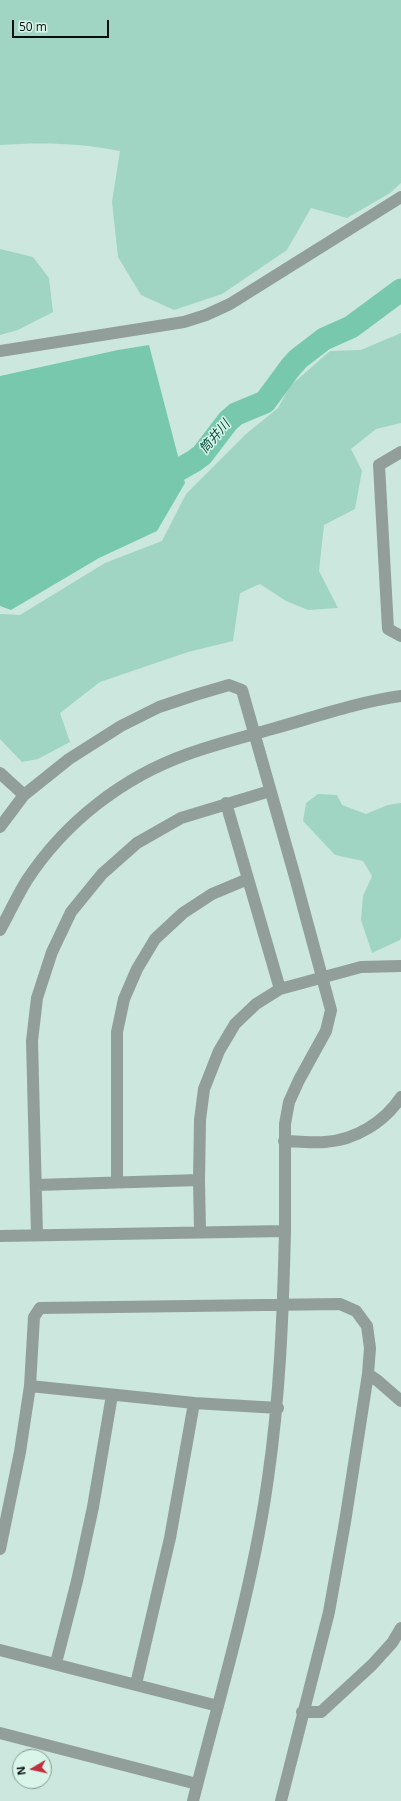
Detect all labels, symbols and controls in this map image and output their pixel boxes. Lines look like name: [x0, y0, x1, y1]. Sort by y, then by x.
scale bar: [14, 12, 111, 38]
text: 50 m: [19, 18, 47, 35]
water label: 筒井川: [196, 417, 234, 457]
north arrow: [12, 1749, 52, 1789]
text: N: [13, 1765, 29, 1776]

